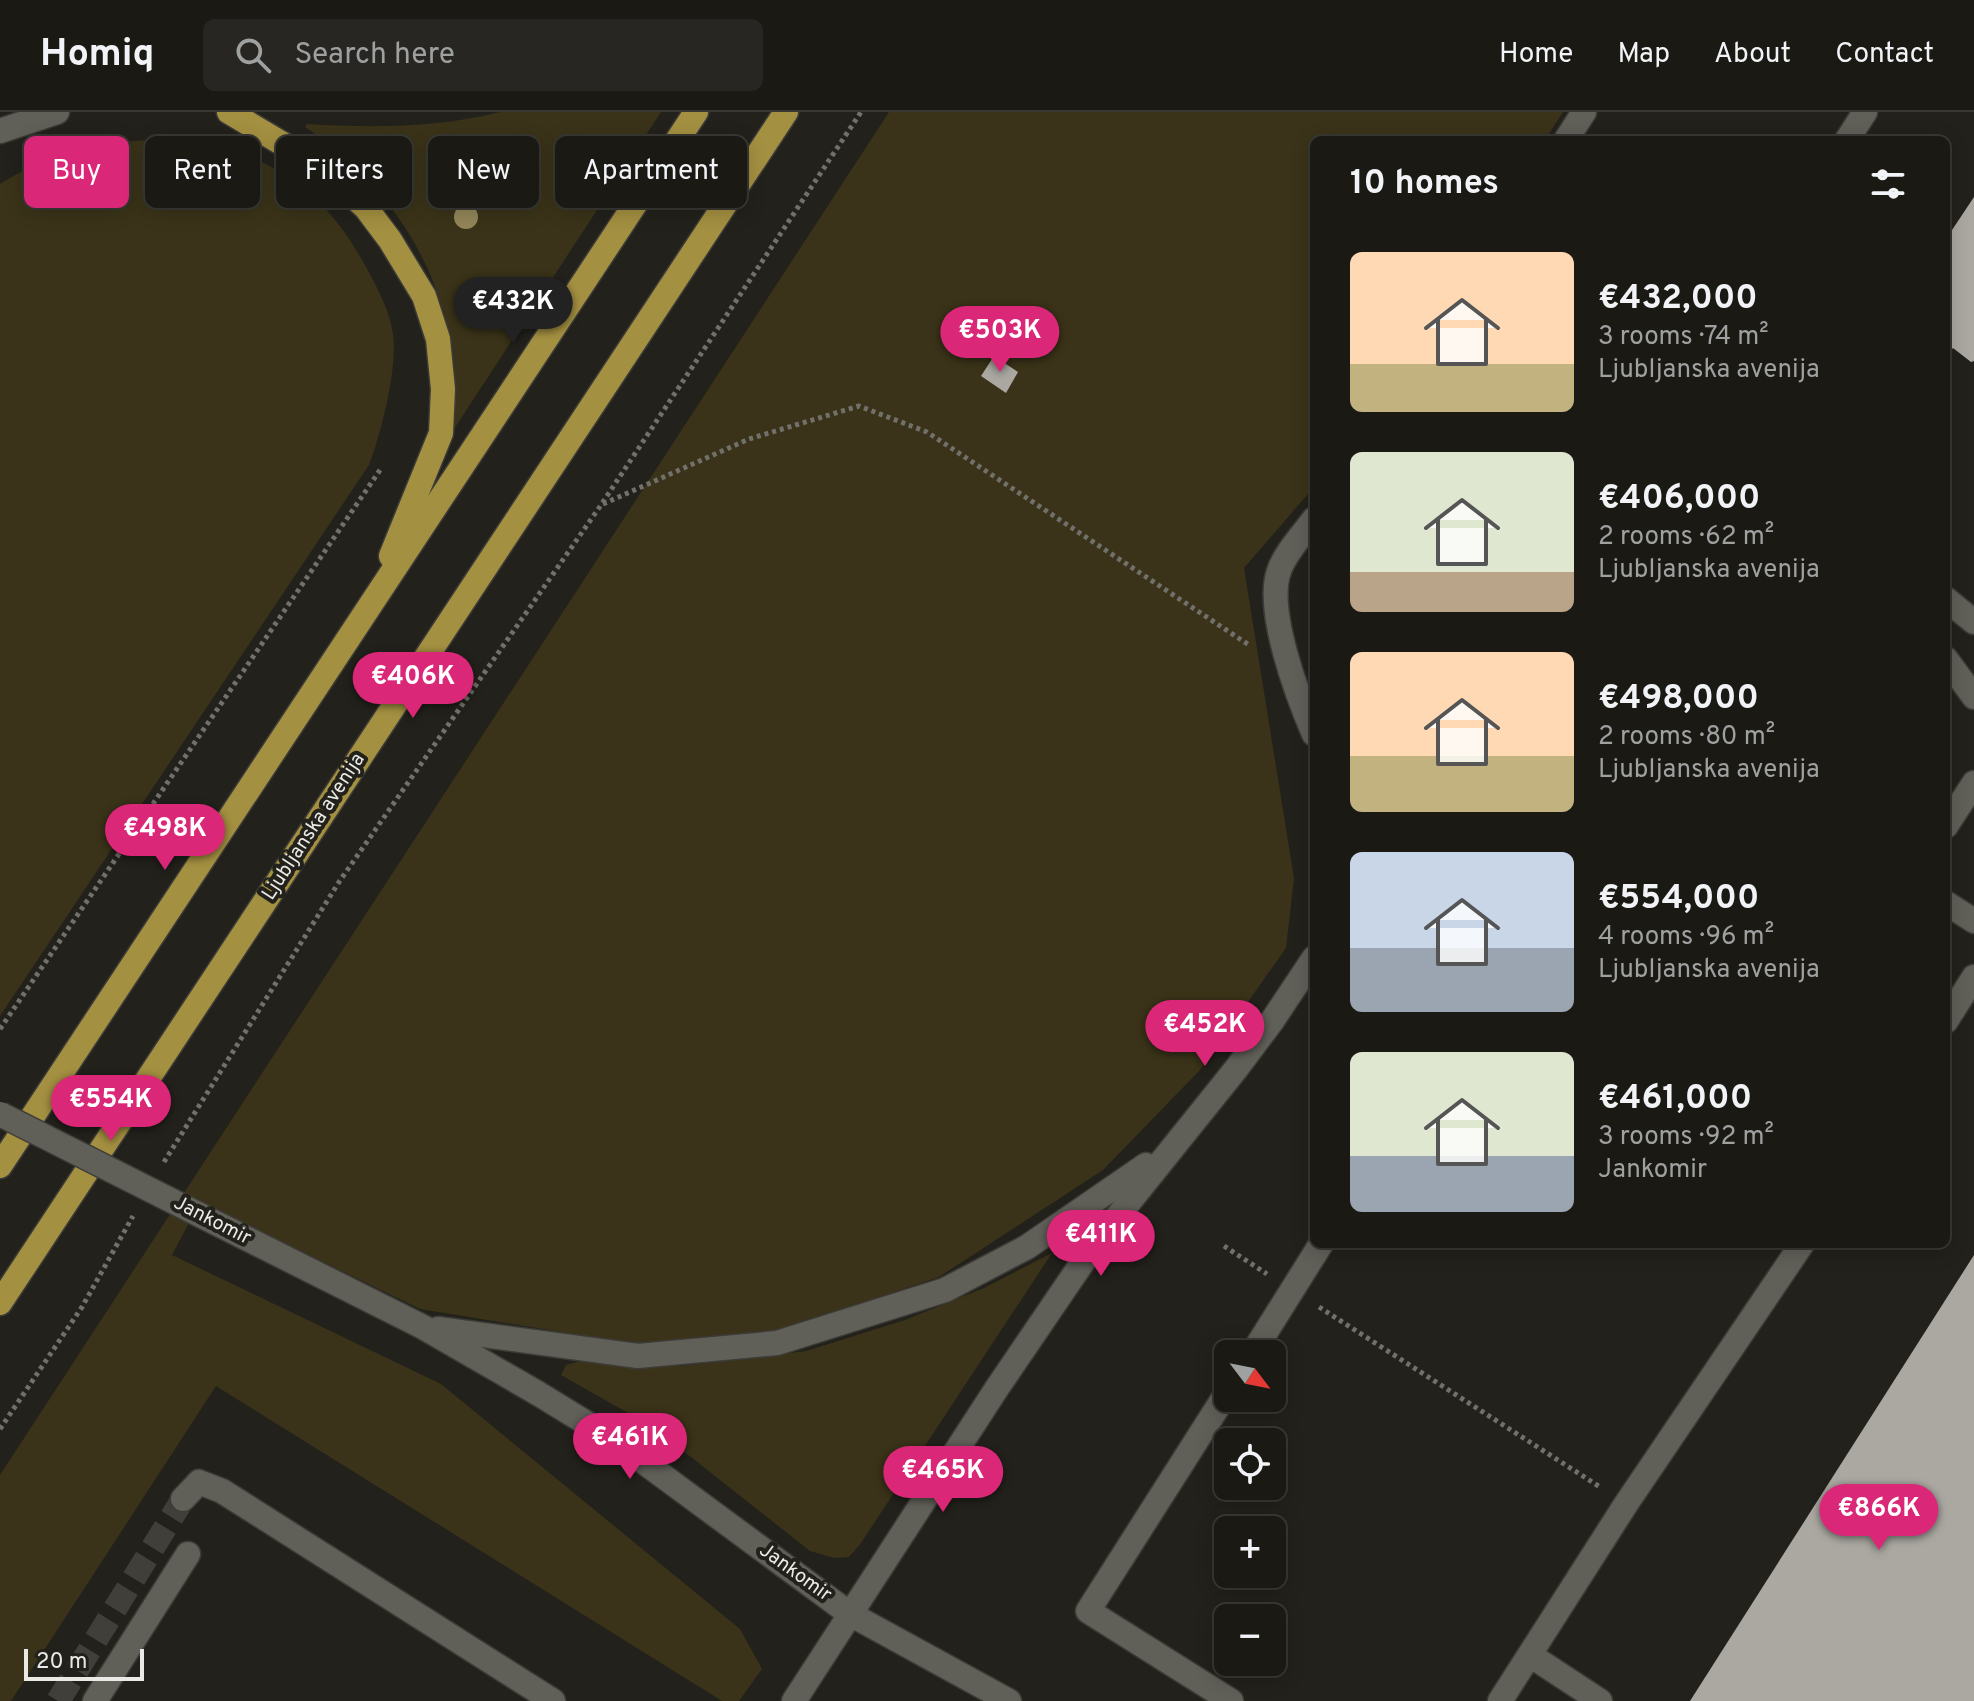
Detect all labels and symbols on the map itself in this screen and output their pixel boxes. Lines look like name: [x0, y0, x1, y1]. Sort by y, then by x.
pin: €432K: [457, 277, 569, 345]
pin: €503K: [944, 306, 1056, 374]
pin: €406K: [357, 652, 469, 720]
street label: Ljubljanska avenija: [257, 748, 371, 906]
pin: €498K: [109, 804, 221, 872]
pin: €452K: [1149, 1000, 1261, 1068]
pin: €554K: [55, 1075, 167, 1143]
street label: Jankomir: [169, 1190, 255, 1252]
pin: €411K: [1045, 1210, 1157, 1278]
north arrow: [1214, 1340, 1286, 1412]
pin: €461K: [574, 1413, 686, 1481]
pin: €465K: [887, 1446, 999, 1514]
pin: €866K: [1823, 1484, 1935, 1552]
street label: Jankomir: [753, 1538, 837, 1608]
scale bar: [24, 1645, 144, 1681]

